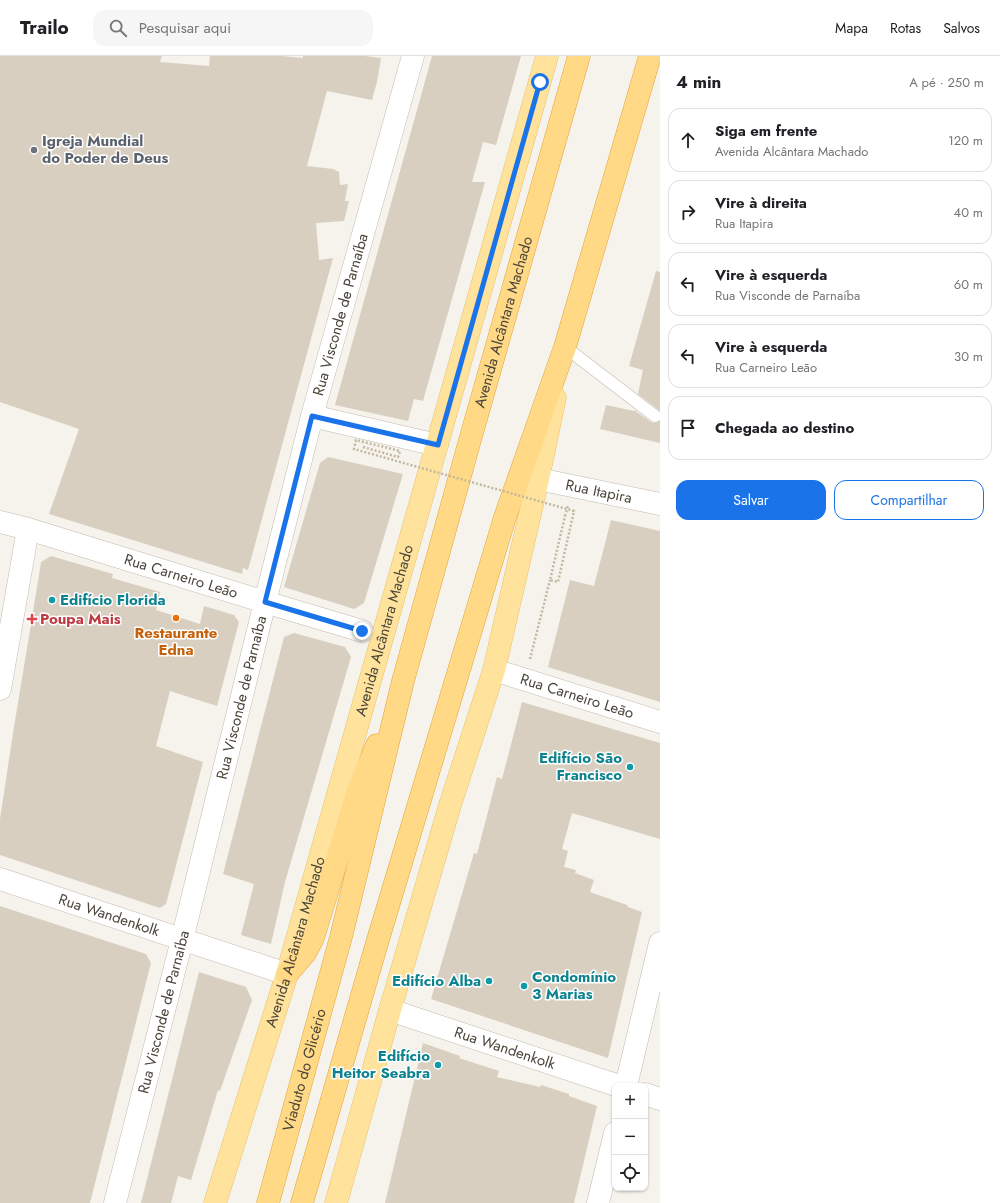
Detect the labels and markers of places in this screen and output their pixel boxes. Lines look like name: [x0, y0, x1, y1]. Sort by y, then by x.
place label: Igreja Mundial do Poder de Deus: [42, 130, 168, 169]
marker: Igreja Mundial do Poder de Deus: [29, 145, 39, 155]
place label: Edifício Florida: [60, 589, 165, 611]
marker: Edifício Florida: [47, 595, 57, 605]
place label: Poupa Mais: [40, 608, 121, 630]
marker: Restaurante Edna: [171, 613, 181, 623]
marker: Poupa Mais: [27, 614, 37, 624]
place label: Restaurante Edna: [135, 622, 218, 661]
place label: Edifício São Francisco: [539, 747, 622, 786]
marker: Edifício São Francisco: [625, 762, 635, 772]
place label: Condomínio 3 Marias: [532, 966, 616, 1005]
place label: Edifício Alba: [392, 970, 481, 992]
marker: Edifício Alba: [484, 976, 494, 986]
marker: Condomínio 3 Marias: [519, 981, 529, 991]
place label: Edifício Heitor Seabra: [332, 1045, 430, 1084]
marker: Edifício Heitor Seabra: [433, 1060, 443, 1070]

